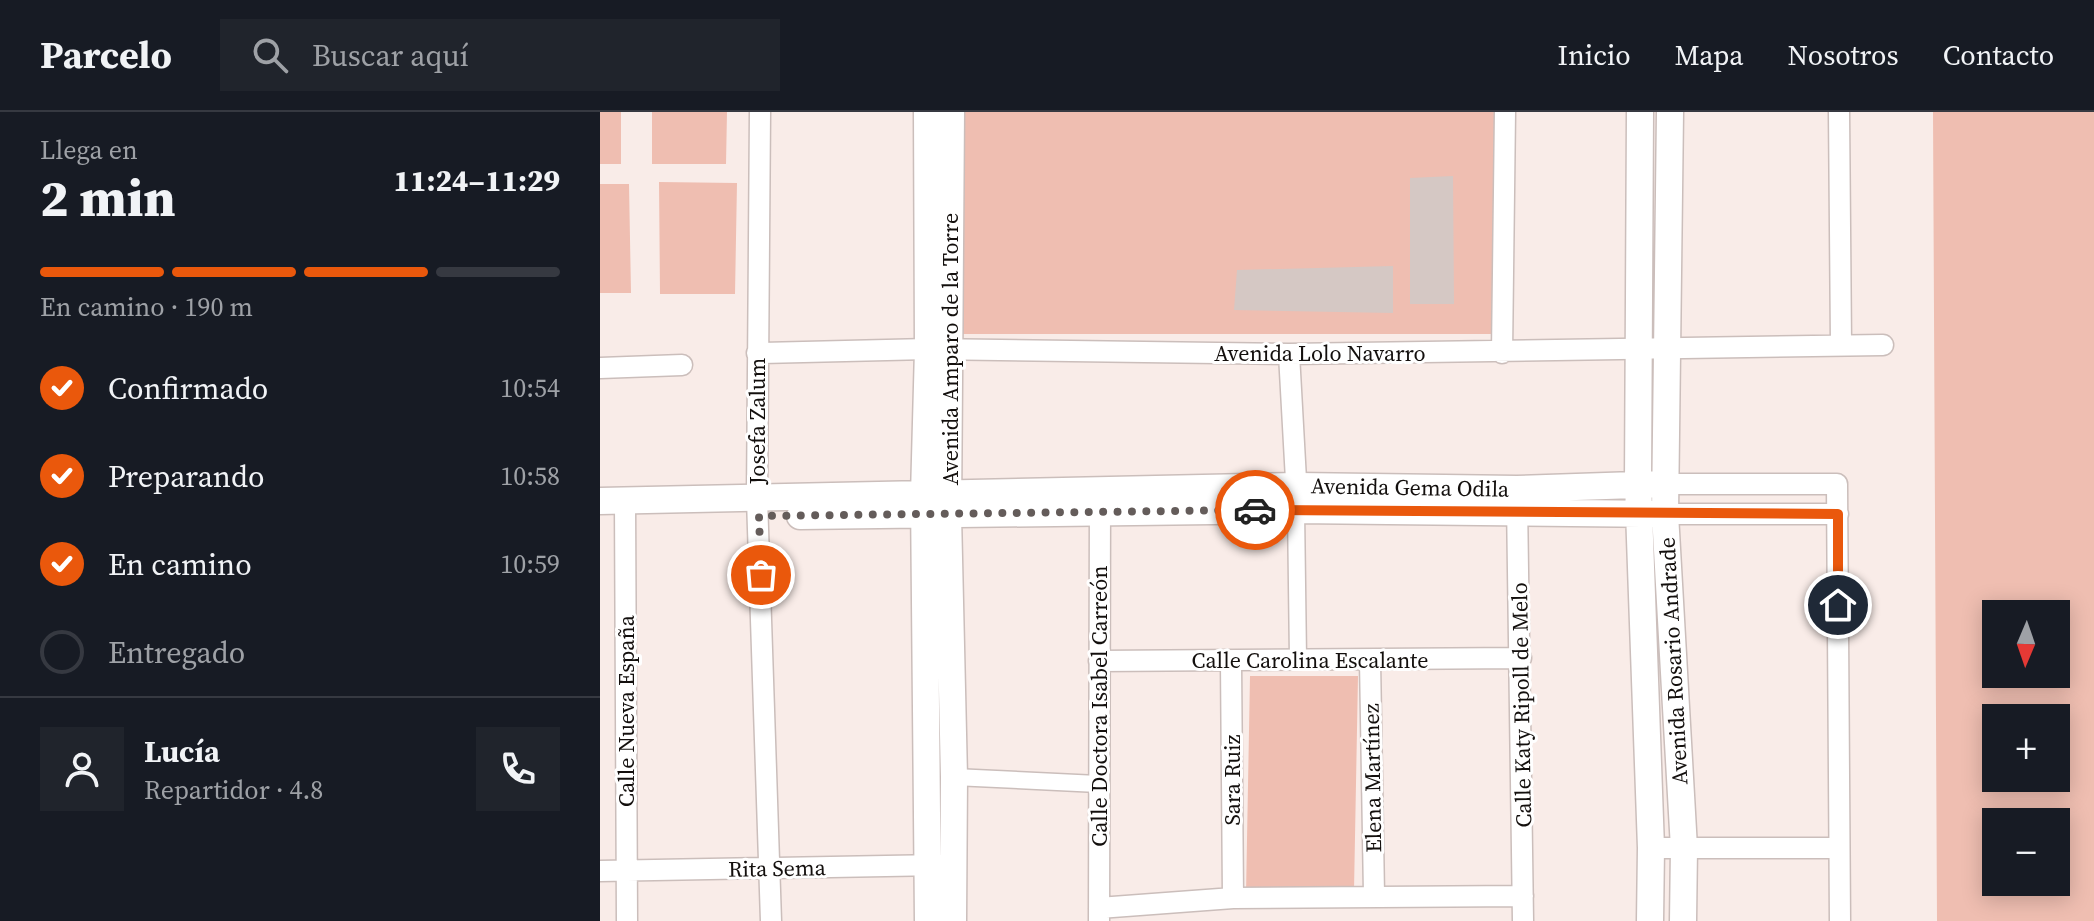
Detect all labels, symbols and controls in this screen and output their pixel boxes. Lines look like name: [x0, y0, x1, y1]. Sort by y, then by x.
search box: [220, 19, 780, 91]
text: Parcelo: [40, 29, 172, 81]
icon: search: [248, 33, 292, 77]
text: Buscar aquí: [312, 35, 469, 76]
text: Inicio: [1558, 36, 1631, 74]
text: Mapa: [1675, 36, 1744, 74]
text: Nosotros: [1788, 36, 1899, 74]
text: Contacto: [1943, 36, 2054, 74]
text: Llega en: [40, 132, 138, 168]
text: 11:24–11:29: [393, 160, 560, 201]
text: 2 min: [40, 162, 176, 233]
street label: Avenida Amparo de la Torre: [935, 213, 965, 485]
text: En camino · 190 m: [40, 289, 253, 325]
street label: Avenida Lolo Navarro: [1214, 338, 1426, 368]
street label: Josefa Zalum: [742, 357, 772, 485]
icon: check: [40, 366, 84, 410]
text: Confirmado: [108, 368, 268, 409]
text: 10:54: [500, 370, 560, 406]
icon: check: [40, 454, 84, 498]
text: Preparando: [108, 456, 265, 497]
text: 10:58: [500, 458, 560, 494]
courier: [1215, 470, 1295, 550]
street label: Avenida Gema Odila: [1311, 470, 1510, 504]
icon: car: [1233, 488, 1277, 532]
street label: Avenida Rosario Andrade: [1652, 536, 1694, 786]
pin: [727, 541, 795, 609]
icon: check: [40, 542, 84, 586]
text: En camino: [108, 544, 252, 585]
text: 10:59: [500, 546, 560, 582]
icon: bag: [739, 553, 783, 597]
street label: Calle Doctora Isabel Carreón: [1084, 565, 1114, 847]
pin: [1804, 571, 1872, 639]
street label: Calle Katy Ripoll de Melo: [1504, 582, 1538, 828]
icon: home: [1816, 583, 1860, 627]
north arrow: [1982, 600, 2070, 688]
map controls: [1982, 600, 2070, 896]
street label: Calle Nueva España: [611, 614, 641, 807]
text: Entregado: [108, 632, 245, 673]
street label: Calle Carolina Escalante: [1192, 645, 1429, 675]
street label: Elena Martínez: [1356, 703, 1388, 853]
button: +: [1982, 704, 2070, 792]
button: person: [40, 727, 124, 811]
button: phone: [476, 727, 560, 811]
text: Lucía: [144, 731, 220, 772]
street label: Sara Ruiz: [1217, 734, 1247, 826]
text: Repartidor · 4.8: [144, 772, 323, 808]
button: −: [1982, 808, 2070, 896]
street label: Rita Sema: [728, 852, 827, 884]

